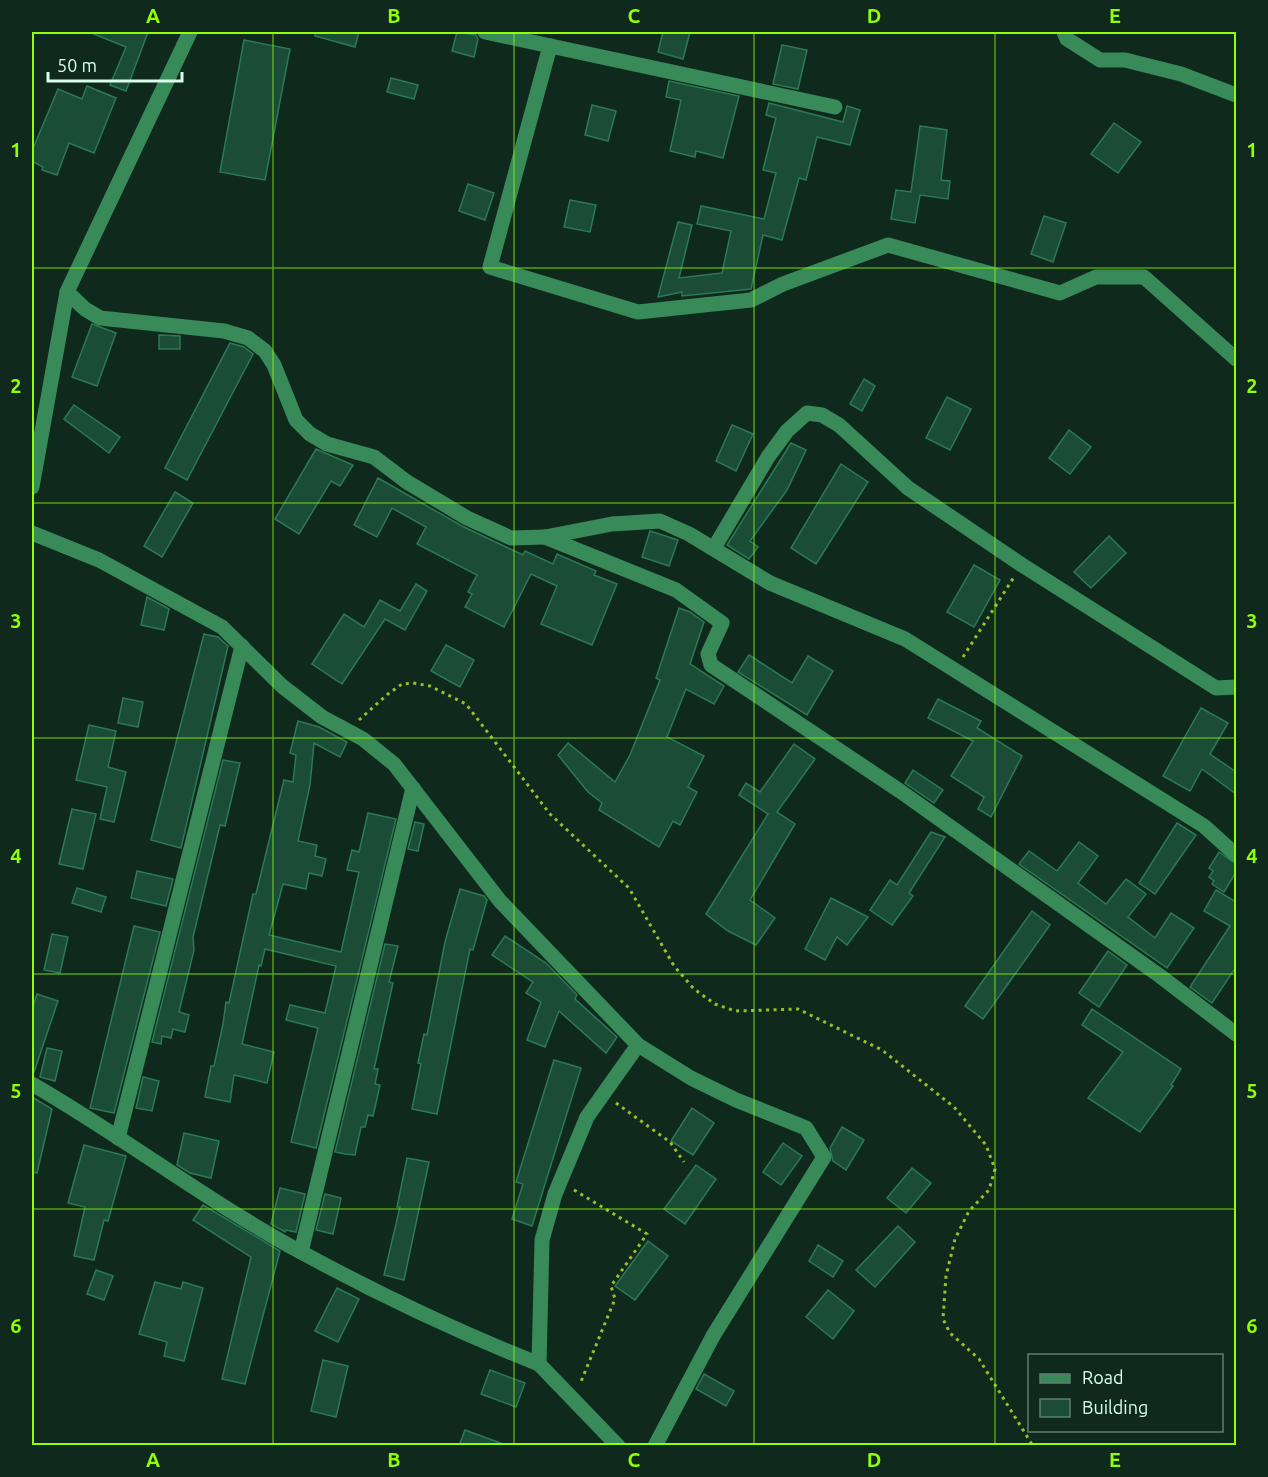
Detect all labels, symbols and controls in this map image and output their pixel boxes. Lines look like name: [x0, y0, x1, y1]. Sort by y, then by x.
text: A: [146, 4, 160, 27]
text: B: [387, 4, 401, 27]
text: C: [628, 4, 641, 27]
text: D: [867, 4, 881, 27]
text: E: [1109, 4, 1121, 27]
scale bar: [48, 45, 182, 83]
text: 50 m: [57, 55, 97, 75]
text: 1: [10, 138, 22, 161]
text: 1: [1246, 138, 1258, 161]
text: 2: [10, 374, 22, 397]
text: 2: [1246, 374, 1258, 397]
text: 3: [10, 609, 22, 632]
text: 3: [1246, 609, 1258, 632]
text: 4: [10, 844, 22, 867]
text: 4: [1246, 844, 1258, 867]
text: 5: [10, 1079, 22, 1102]
text: 5: [1246, 1079, 1258, 1102]
text: 6: [10, 1314, 22, 1337]
text: 6: [1246, 1314, 1258, 1337]
legend: [1028, 1354, 1223, 1432]
text: Road: [1082, 1367, 1124, 1387]
text: Building: [1082, 1397, 1148, 1417]
text: A: [146, 1448, 160, 1471]
text: B: [387, 1448, 401, 1471]
text: C: [628, 1448, 641, 1471]
text: D: [867, 1448, 881, 1471]
text: E: [1109, 1448, 1121, 1471]

